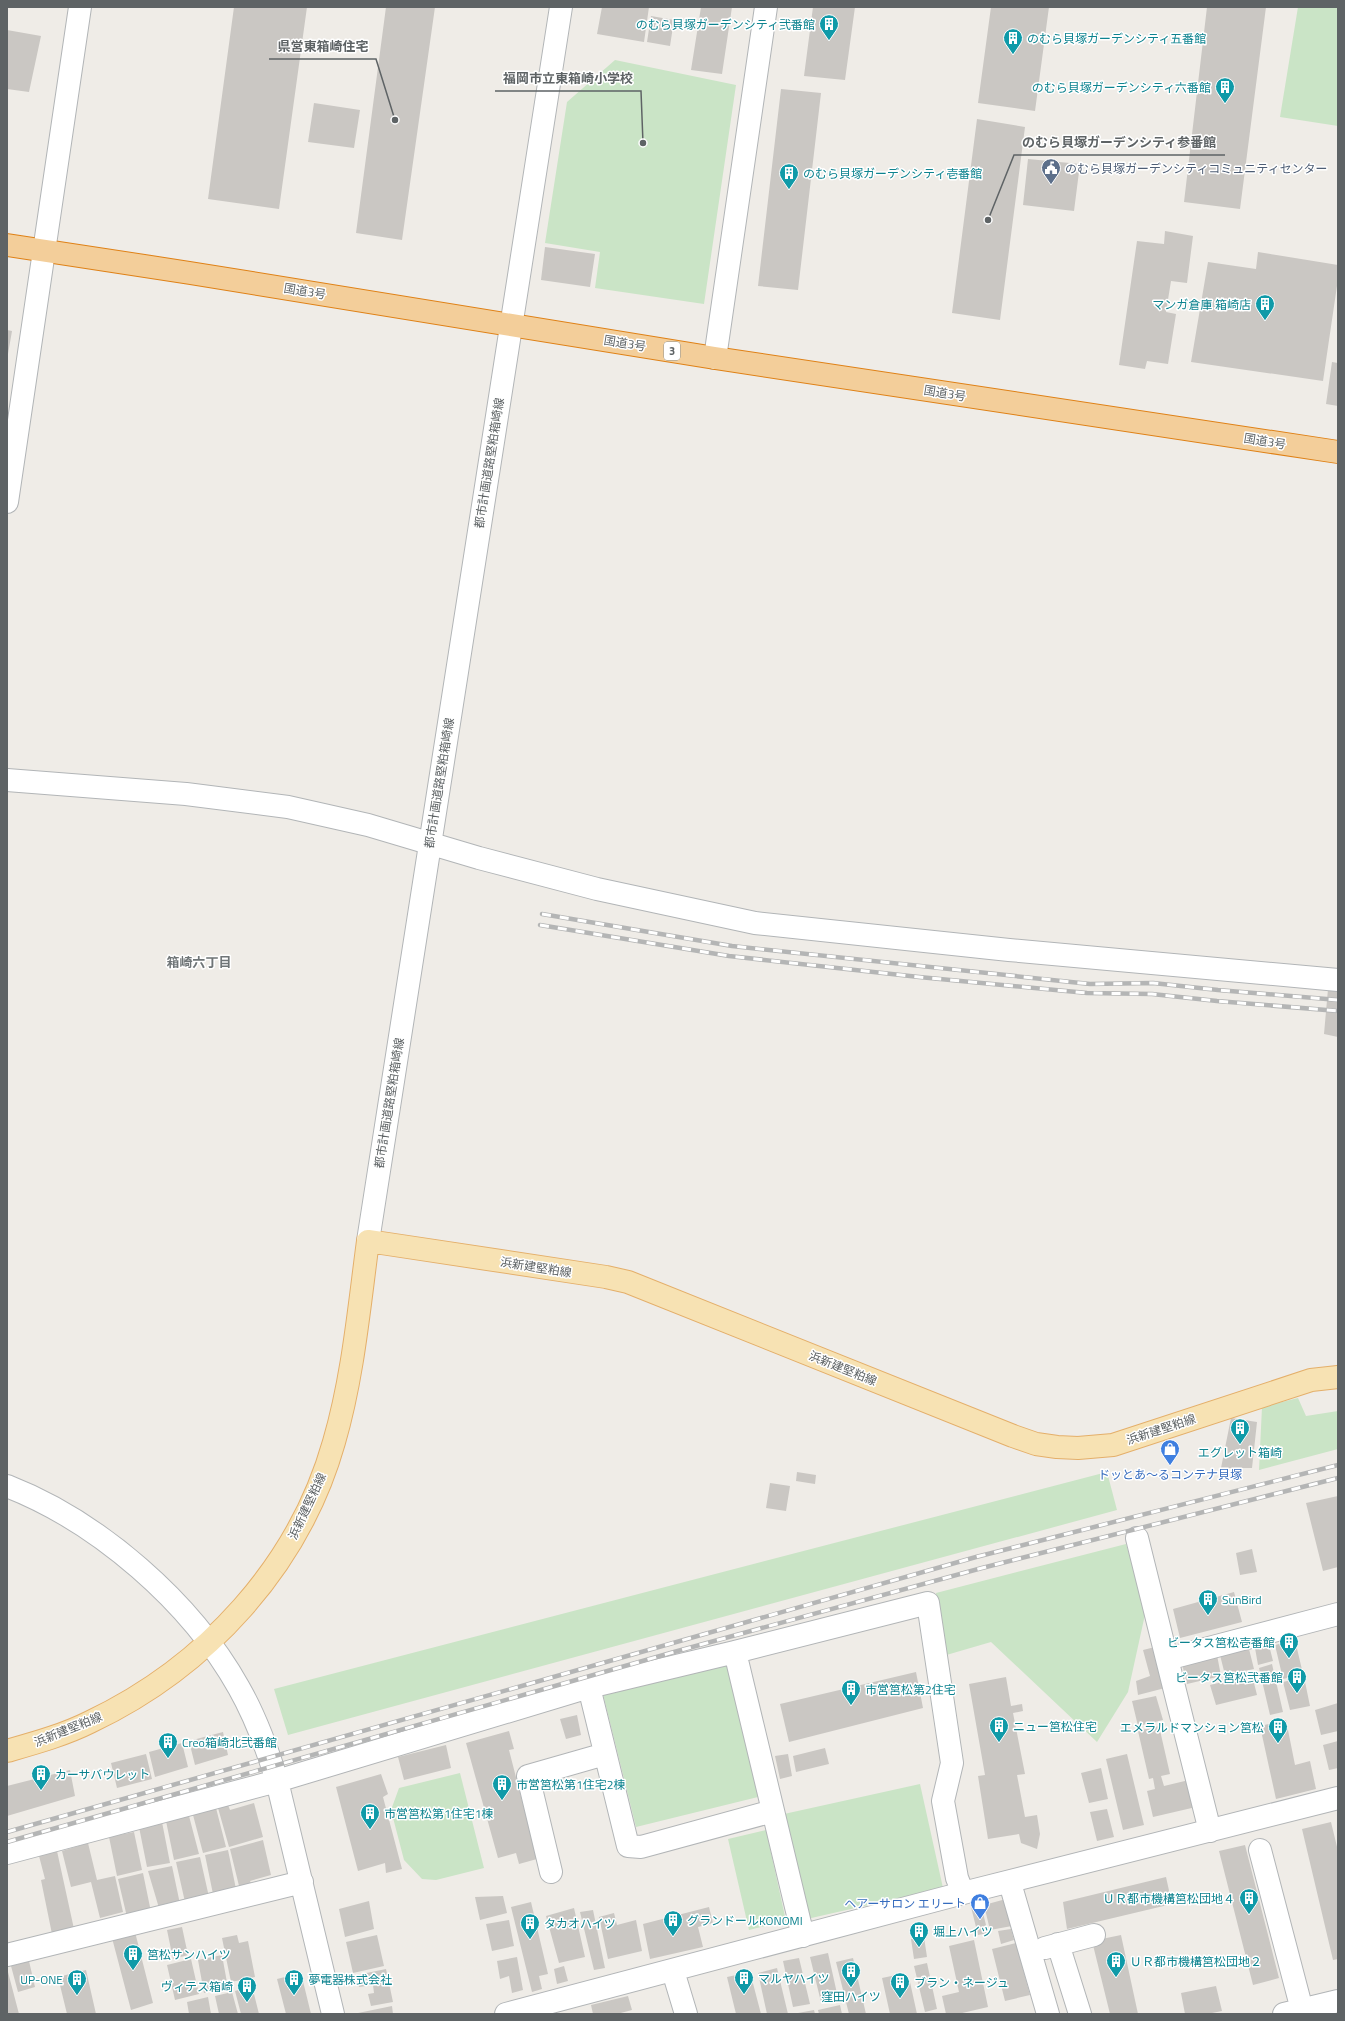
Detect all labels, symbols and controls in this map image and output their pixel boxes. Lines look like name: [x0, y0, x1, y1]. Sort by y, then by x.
building icon: のむら貝塚ガーデンシティ弐番館: [818, 13, 840, 41]
place label: のむら貝塚ガーデンシティ弐番館: [636, 15, 815, 34]
building icon: のむら貝塚ガーデンシティ五番館: [1002, 27, 1024, 55]
place label: のむら貝塚ガーデンシティ五番館: [1027, 29, 1206, 48]
callout: 県営東箱崎住宅: [269, 34, 376, 59]
text: 県営東箱崎住宅: [277, 36, 369, 56]
callout: 福岡市立東箱崎小学校: [495, 66, 641, 91]
text: 福岡市立東箱崎小学校: [503, 68, 633, 88]
building icon: のむら貝塚ガーデンシティ六番館: [1214, 76, 1236, 104]
place label: のむら貝塚ガーデンシティ六番館: [1032, 78, 1211, 97]
callout: のむら貝塚ガーデンシティ参番館: [1014, 130, 1225, 155]
text: のむら貝塚ガーデンシティ参番館: [1022, 132, 1216, 152]
public building icon: のむら貝塚ガーデンシティコミュニティセンター: [1040, 157, 1062, 185]
place label: のむら貝塚ガーデンシティコミュニティセンター: [1065, 159, 1328, 178]
building icon: のむら貝塚ガーデンシティ壱番館: [778, 162, 800, 190]
place label: のむら貝塚ガーデンシティ壱番館: [803, 164, 982, 183]
street label: 国道3号: [282, 278, 328, 304]
building icon: マンガ倉庫 箱崎店: [1254, 293, 1276, 321]
place label: マンガ倉庫 箱崎店: [1152, 295, 1251, 314]
street label: 国道3号: [602, 330, 648, 356]
road number: 3: [664, 342, 680, 360]
street label: 国道3号: [922, 380, 968, 406]
street label: 都市計画道路堅粕箱崎線: [469, 396, 509, 530]
street label: 国道3号: [1242, 428, 1288, 454]
street label: 都市計画道路堅粕箱崎線: [419, 716, 459, 850]
district label: 箱崎六丁目: [166, 952, 232, 972]
street label: 都市計画道路堅粕箱崎線: [369, 1036, 409, 1170]
street label: 浜新建堅粕線: [499, 1252, 573, 1282]
street label: 浜新建堅粕線: [806, 1346, 880, 1390]
street label: 浜新建堅粕線: [1124, 1409, 1198, 1449]
building icon: エグレット箱崎: [1229, 1417, 1251, 1445]
shop icon: ドッとあ～るコンテナ貝塚: [1159, 1438, 1181, 1466]
place label: エグレット箱崎: [1198, 1443, 1282, 1462]
place label: ドッとあ～るコンテナ貝塚: [1098, 1465, 1242, 1484]
street label: 浜新建堅粕線: [283, 1469, 331, 1543]
building icon: SunBird: [1197, 1588, 1219, 1616]
place label: SunBird: [1222, 1590, 1262, 1609]
building icon: ビータス筥松壱番館: [1278, 1631, 1300, 1659]
place label: ビータス筥松壱番館: [1167, 1633, 1275, 1652]
building icon: ビータス筥松弐番館: [1286, 1666, 1308, 1694]
place label: ビータス筥松弐番館: [1175, 1668, 1283, 1687]
building icon: 市営筥松第2住宅: [840, 1678, 862, 1706]
place label: 市営筥松第2住宅: [865, 1680, 956, 1699]
street label: 浜新建堅粕線: [31, 1707, 105, 1751]
building icon: ニュー筥松住宅: [988, 1715, 1010, 1743]
building icon: エメラルドマンション筥松: [1267, 1716, 1289, 1744]
place label: ニュー筥松住宅: [1013, 1717, 1097, 1736]
place label: エメラルドマンション筥松: [1120, 1718, 1264, 1737]
building icon: Creo箱崎北弐番館: [157, 1731, 179, 1759]
place label: Creo箱崎北弐番館: [182, 1733, 277, 1752]
building icon: カーサバウレット: [30, 1763, 52, 1791]
place label: カーサバウレット: [55, 1765, 150, 1784]
building icon: 市営筥松第1住宅2棟: [491, 1773, 513, 1801]
place label: 市営筥松第1住宅2棟: [516, 1775, 625, 1794]
building icon: 市営筥松第1住宅1棟: [359, 1802, 381, 1830]
place label: 市営筥松第1住宅1棟: [384, 1804, 493, 1823]
building icon: ＵＲ都市機構筥松団地４: [1238, 1887, 1260, 1915]
place label: ＵＲ都市機構筥松団地４: [1103, 1889, 1235, 1908]
shop icon: ヘアーサロン エリート: [969, 1892, 991, 1920]
place label: ヘアーサロン エリート: [844, 1894, 966, 1913]
building icon: グランドールKONOMI: [662, 1909, 684, 1937]
place label: グランドールKONOMI: [687, 1911, 803, 1930]
building icon: タカオハイツ: [519, 1912, 541, 1940]
place label: タカオハイツ: [544, 1914, 616, 1933]
building icon: 堀上ハイツ: [908, 1920, 930, 1948]
place label: 堀上ハイツ: [933, 1922, 993, 1941]
building icon: 筥松サンハイツ: [122, 1943, 144, 1971]
place label: 筥松サンハイツ: [147, 1945, 231, 1964]
building icon: ＵＲ都市機構筥松団地２: [1105, 1950, 1127, 1978]
place label: ＵＲ都市機構筥松団地２: [1130, 1952, 1262, 1971]
building icon: 窪田ハイツ: [840, 1960, 862, 1988]
building icon: マルヤハイツ: [733, 1967, 755, 1995]
building icon: UP-ONE: [66, 1968, 88, 1996]
building icon: 夢電器株式会社: [283, 1968, 305, 1996]
place label: マルヤハイツ: [758, 1969, 830, 1988]
place label: UP-ONE: [20, 1970, 63, 1989]
place label: 夢電器株式会社: [308, 1970, 392, 1989]
building icon: ブラン・ネージュ: [889, 1971, 911, 1999]
place label: ブラン・ネージュ: [914, 1973, 1009, 1992]
building icon: ヴィテス箱崎: [236, 1975, 258, 2003]
place label: ヴィテス箱崎: [161, 1977, 233, 1996]
place label: 窪田ハイツ: [821, 1987, 881, 2006]

